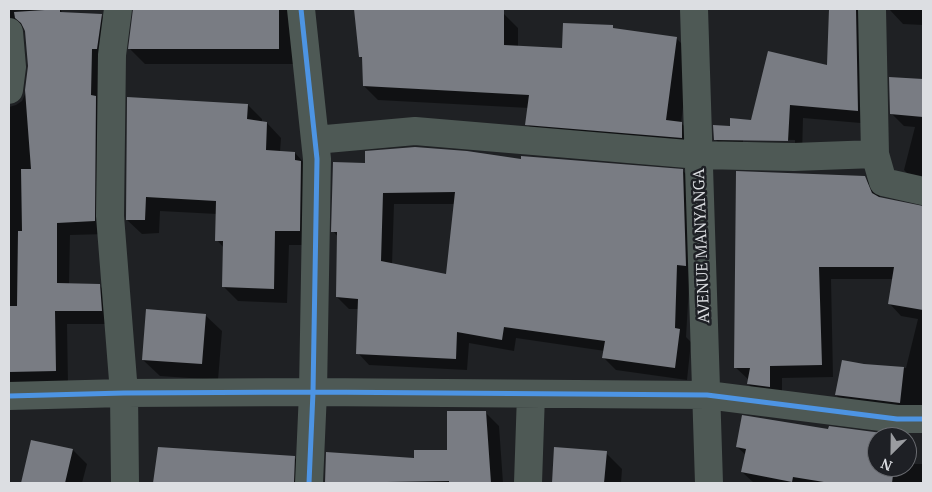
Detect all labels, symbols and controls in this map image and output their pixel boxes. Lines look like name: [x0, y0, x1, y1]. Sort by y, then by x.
street label: AVENUE MANYANGA: [690, 168, 714, 324]
north arrow: [867, 427, 917, 477]
text: N: [878, 455, 895, 476]

